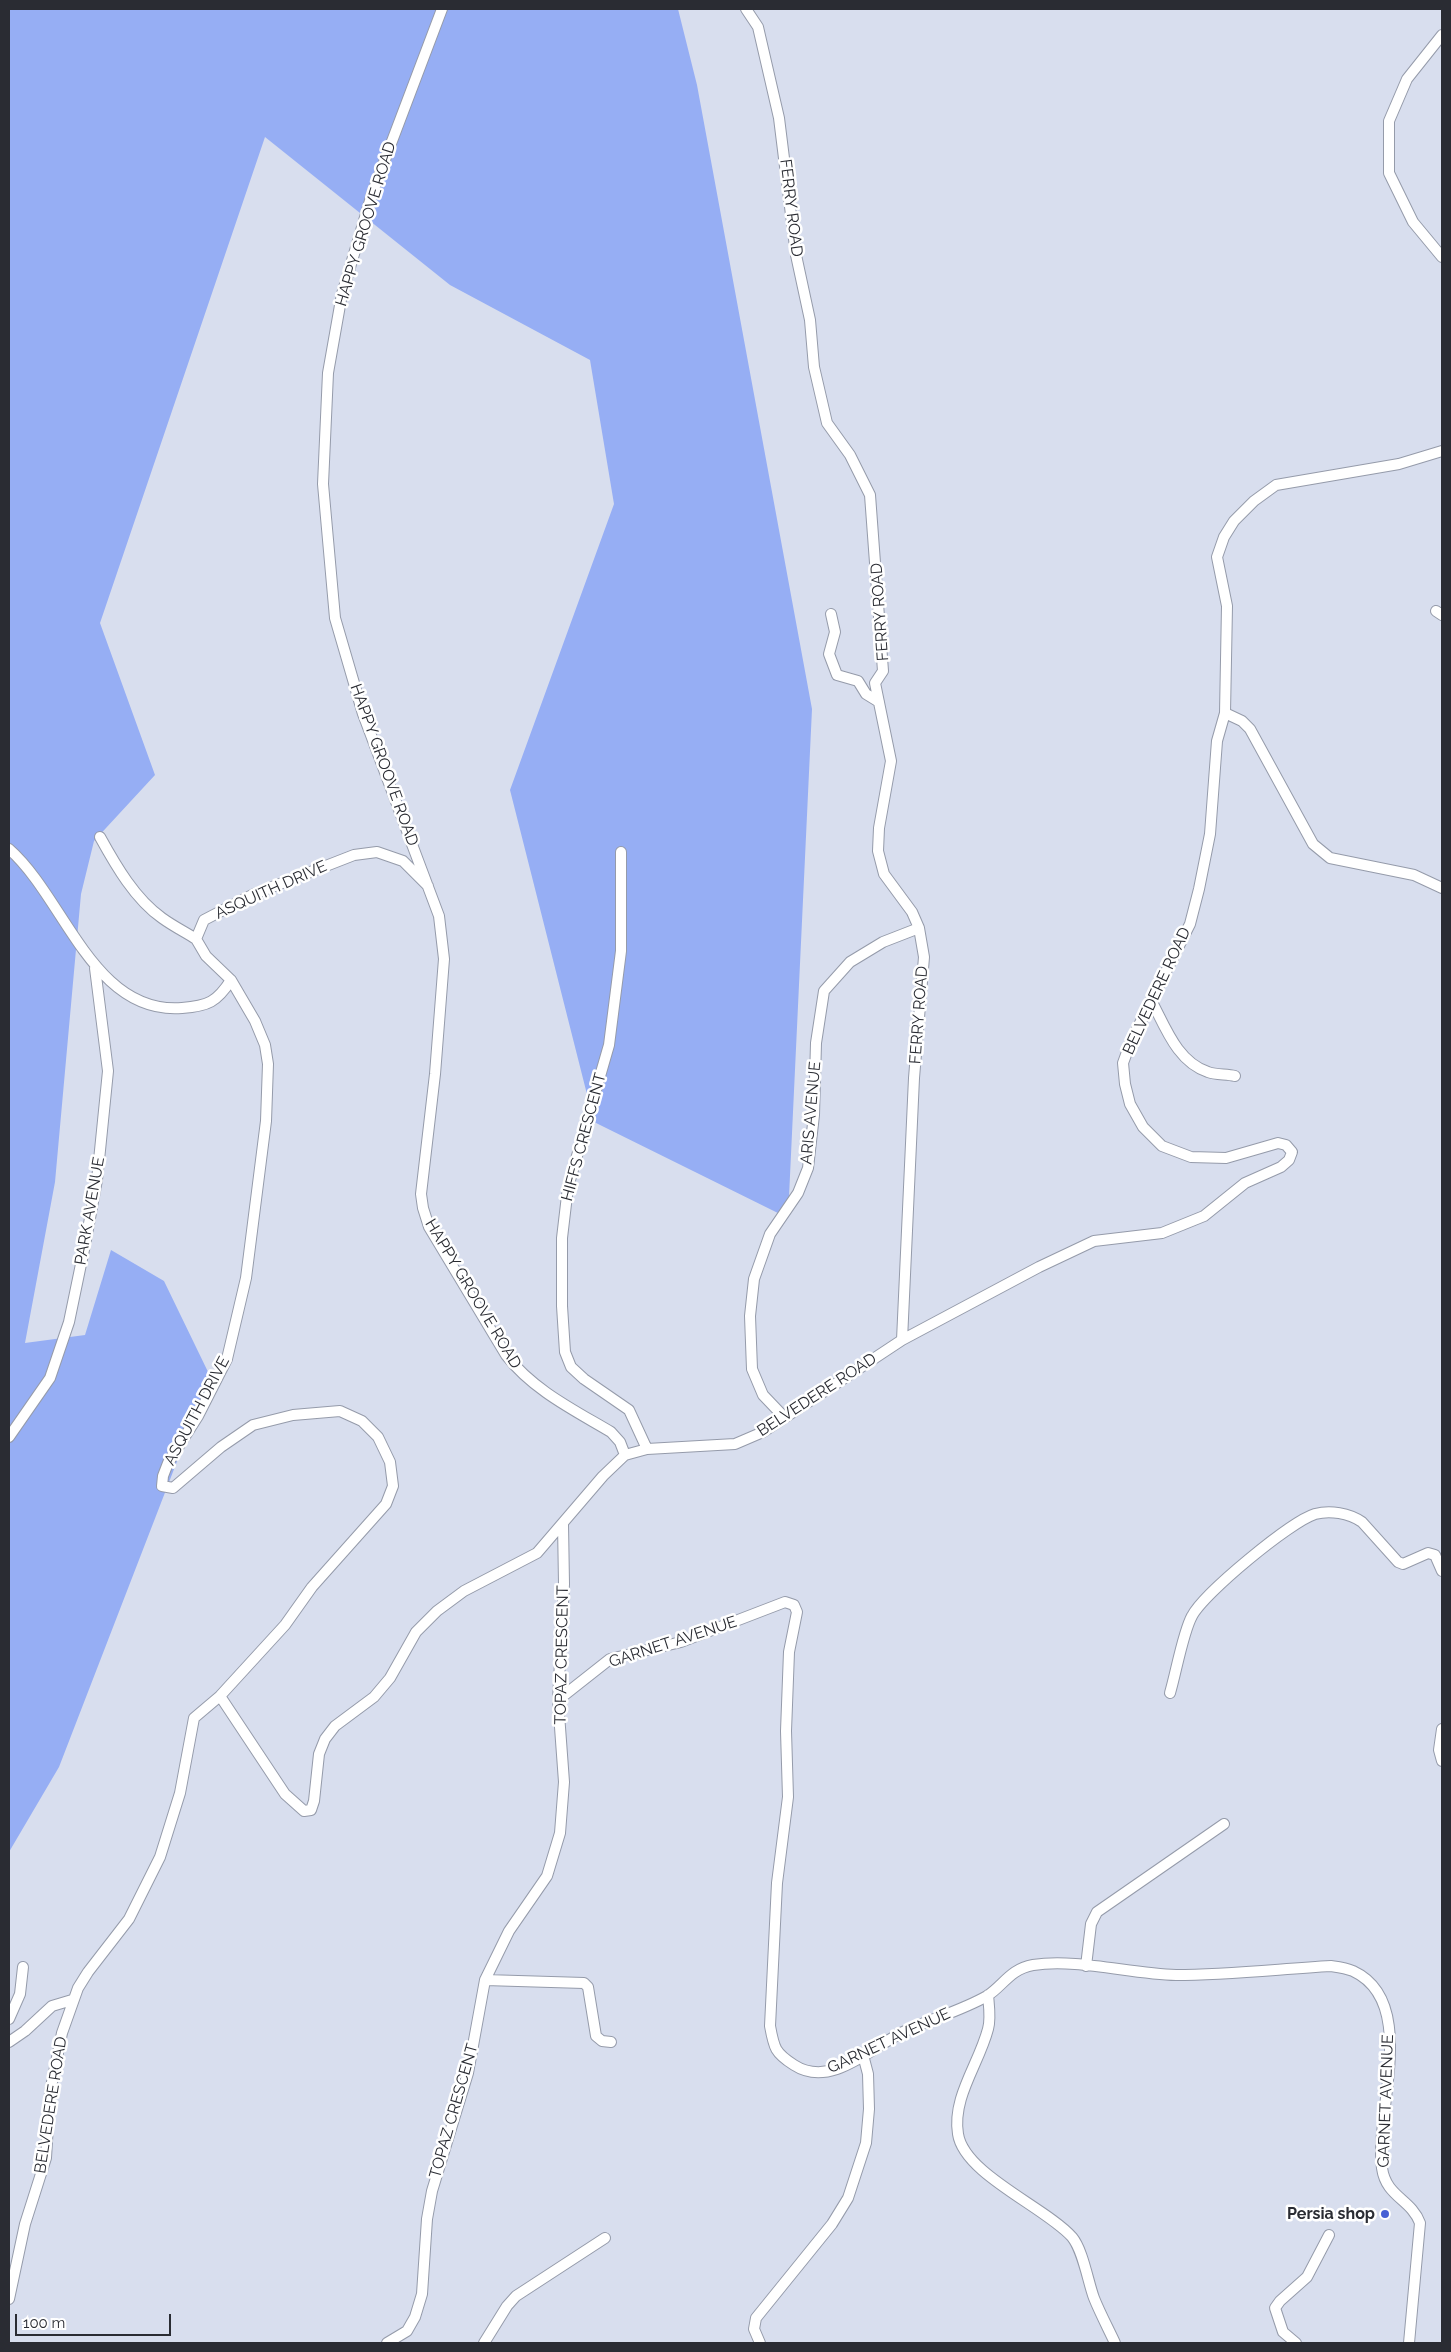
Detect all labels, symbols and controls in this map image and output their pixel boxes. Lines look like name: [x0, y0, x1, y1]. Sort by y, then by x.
street label: HAPPY GROOVE ROAD: [332, 139, 400, 309]
street label: FERRY ROAD: [775, 158, 807, 258]
street label: FERRY ROAD: [867, 562, 893, 662]
street label: HAPPY GROOVE ROAD: [346, 681, 422, 849]
street label: ASQUITH DRIVE: [212, 857, 330, 923]
street label: BELVEDERE ROAD: [1119, 924, 1195, 1058]
street label: FERRY ROAD: [906, 965, 932, 1065]
street label: ARIS AVENUE: [797, 1061, 825, 1165]
street label: HIFFS CRESCENT: [558, 1071, 610, 1203]
street label: PARK AVENUE: [71, 1155, 109, 1267]
street label: HAPPY GROOVE ROAD: [421, 1216, 525, 1372]
street label: BELVEDERE ROAD: [754, 1349, 880, 1441]
street label: ASQUITH DRIVE: [160, 1353, 234, 1469]
street label: TOPAZ CRESCENT: [551, 1585, 573, 1725]
street label: GARNET AVENUE: [607, 1612, 739, 1672]
street label: GARNET AVENUE: [825, 2004, 953, 2078]
street label: GARNET AVENUE: [1374, 2034, 1398, 2168]
street label: BELVEDERE ROAD: [31, 2035, 71, 2175]
street label: TOPAZ CRESCENT: [426, 2041, 482, 2181]
place label: Persia shop: [1287, 2204, 1375, 2224]
marker: Persia shop: [1379, 2208, 1391, 2220]
scale bar: [18, 2304, 174, 2336]
text: 100 m: [23, 2314, 65, 2332]

